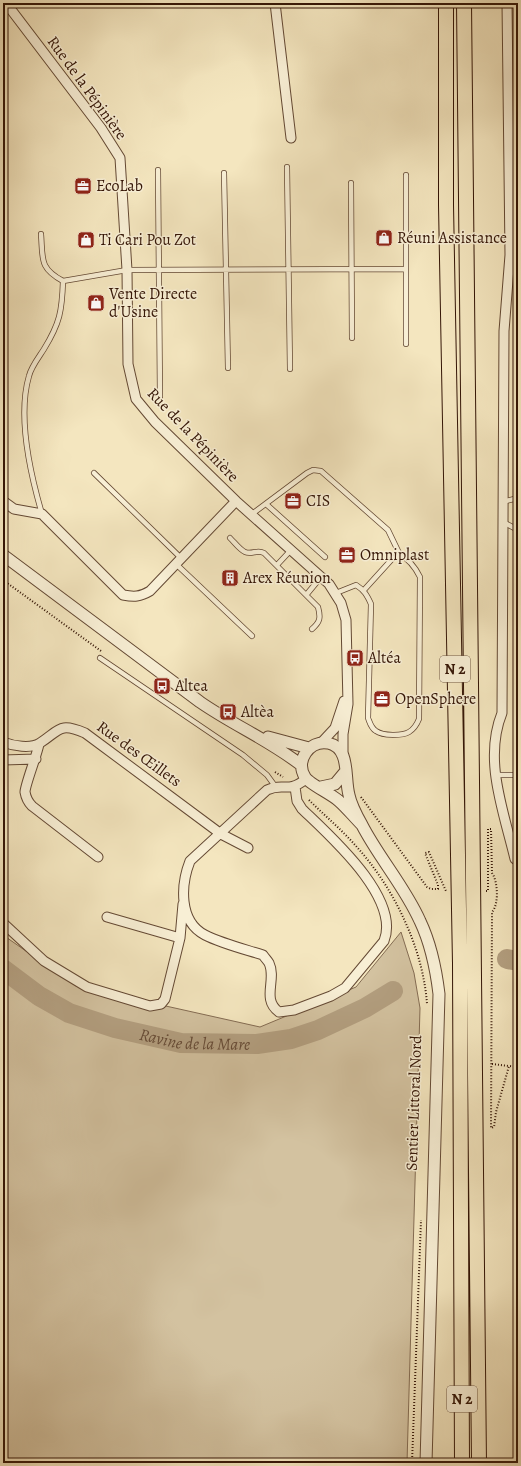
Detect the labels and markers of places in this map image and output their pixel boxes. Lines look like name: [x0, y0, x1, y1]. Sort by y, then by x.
place label: EcoLab: [96, 175, 143, 197]
office icon: EcoLab: [73, 176, 93, 196]
place label: Réuni Assistance: [397, 227, 507, 249]
shop icon: Réuni Assistance: [374, 228, 394, 248]
place label: Ti Cari Pou Zot: [99, 229, 196, 251]
shop icon: Ti Cari Pou Zot: [76, 230, 96, 250]
place label: Vente Directe d'Usine: [108, 283, 197, 323]
shop icon: Vente Directe d'Usine: [86, 293, 106, 313]
place label: CIS: [306, 490, 330, 512]
office icon: CIS: [283, 491, 303, 511]
place label: Omniplast: [360, 544, 429, 566]
office icon: Omniplast: [337, 545, 357, 565]
place label: Arex Réunion: [242, 567, 331, 589]
building icon: Arex Réunion: [220, 568, 240, 588]
place label: Altéa: [367, 647, 401, 669]
bus stop icon: Altéa: [345, 648, 365, 668]
place label: Altea: [174, 675, 208, 697]
bus stop icon: Altea: [152, 676, 172, 696]
place label: OpenSphere: [395, 688, 476, 710]
office icon: OpenSphere: [372, 689, 392, 709]
place label: Altèa: [240, 701, 274, 723]
bus stop icon: Altèa: [218, 702, 238, 722]

